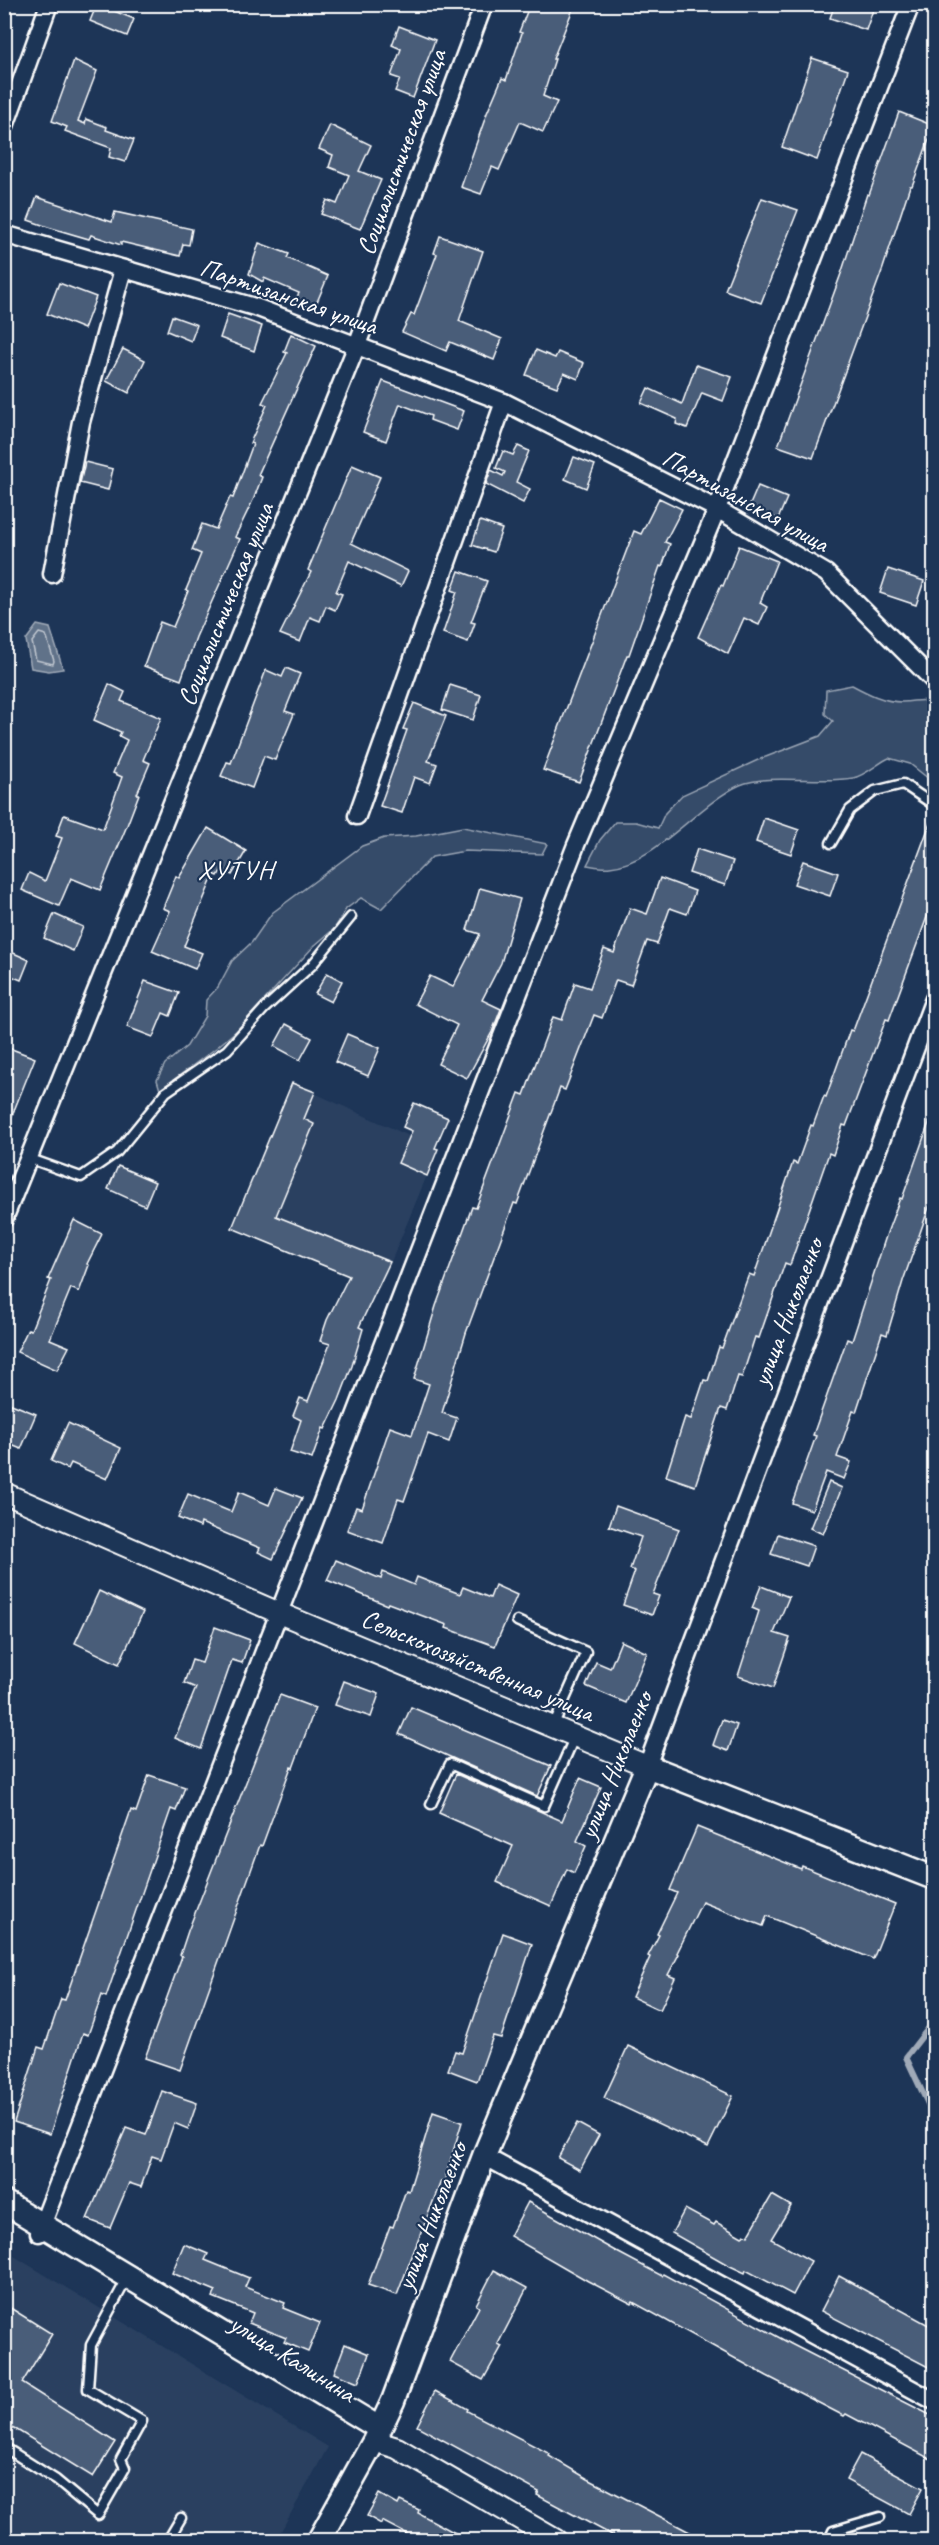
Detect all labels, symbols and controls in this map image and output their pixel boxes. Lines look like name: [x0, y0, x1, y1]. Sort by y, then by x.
street label: Социалистическая улица: [349, 44, 454, 259]
street label: Партизанская улица: [196, 251, 383, 343]
street label: Партизанская улица: [657, 441, 836, 561]
street label: Социалистическая улица: [170, 496, 282, 711]
district label: ХУТУН: [198, 853, 278, 887]
street label: улица Николаенко: [743, 1231, 832, 1393]
street label: Сельскохозяйственная улица: [357, 1602, 601, 1730]
street label: улица Николаенко: [570, 1684, 661, 1846]
street label: улица Николаенко: [387, 2135, 476, 2297]
street label: улица Калинина: [222, 2306, 363, 2411]

